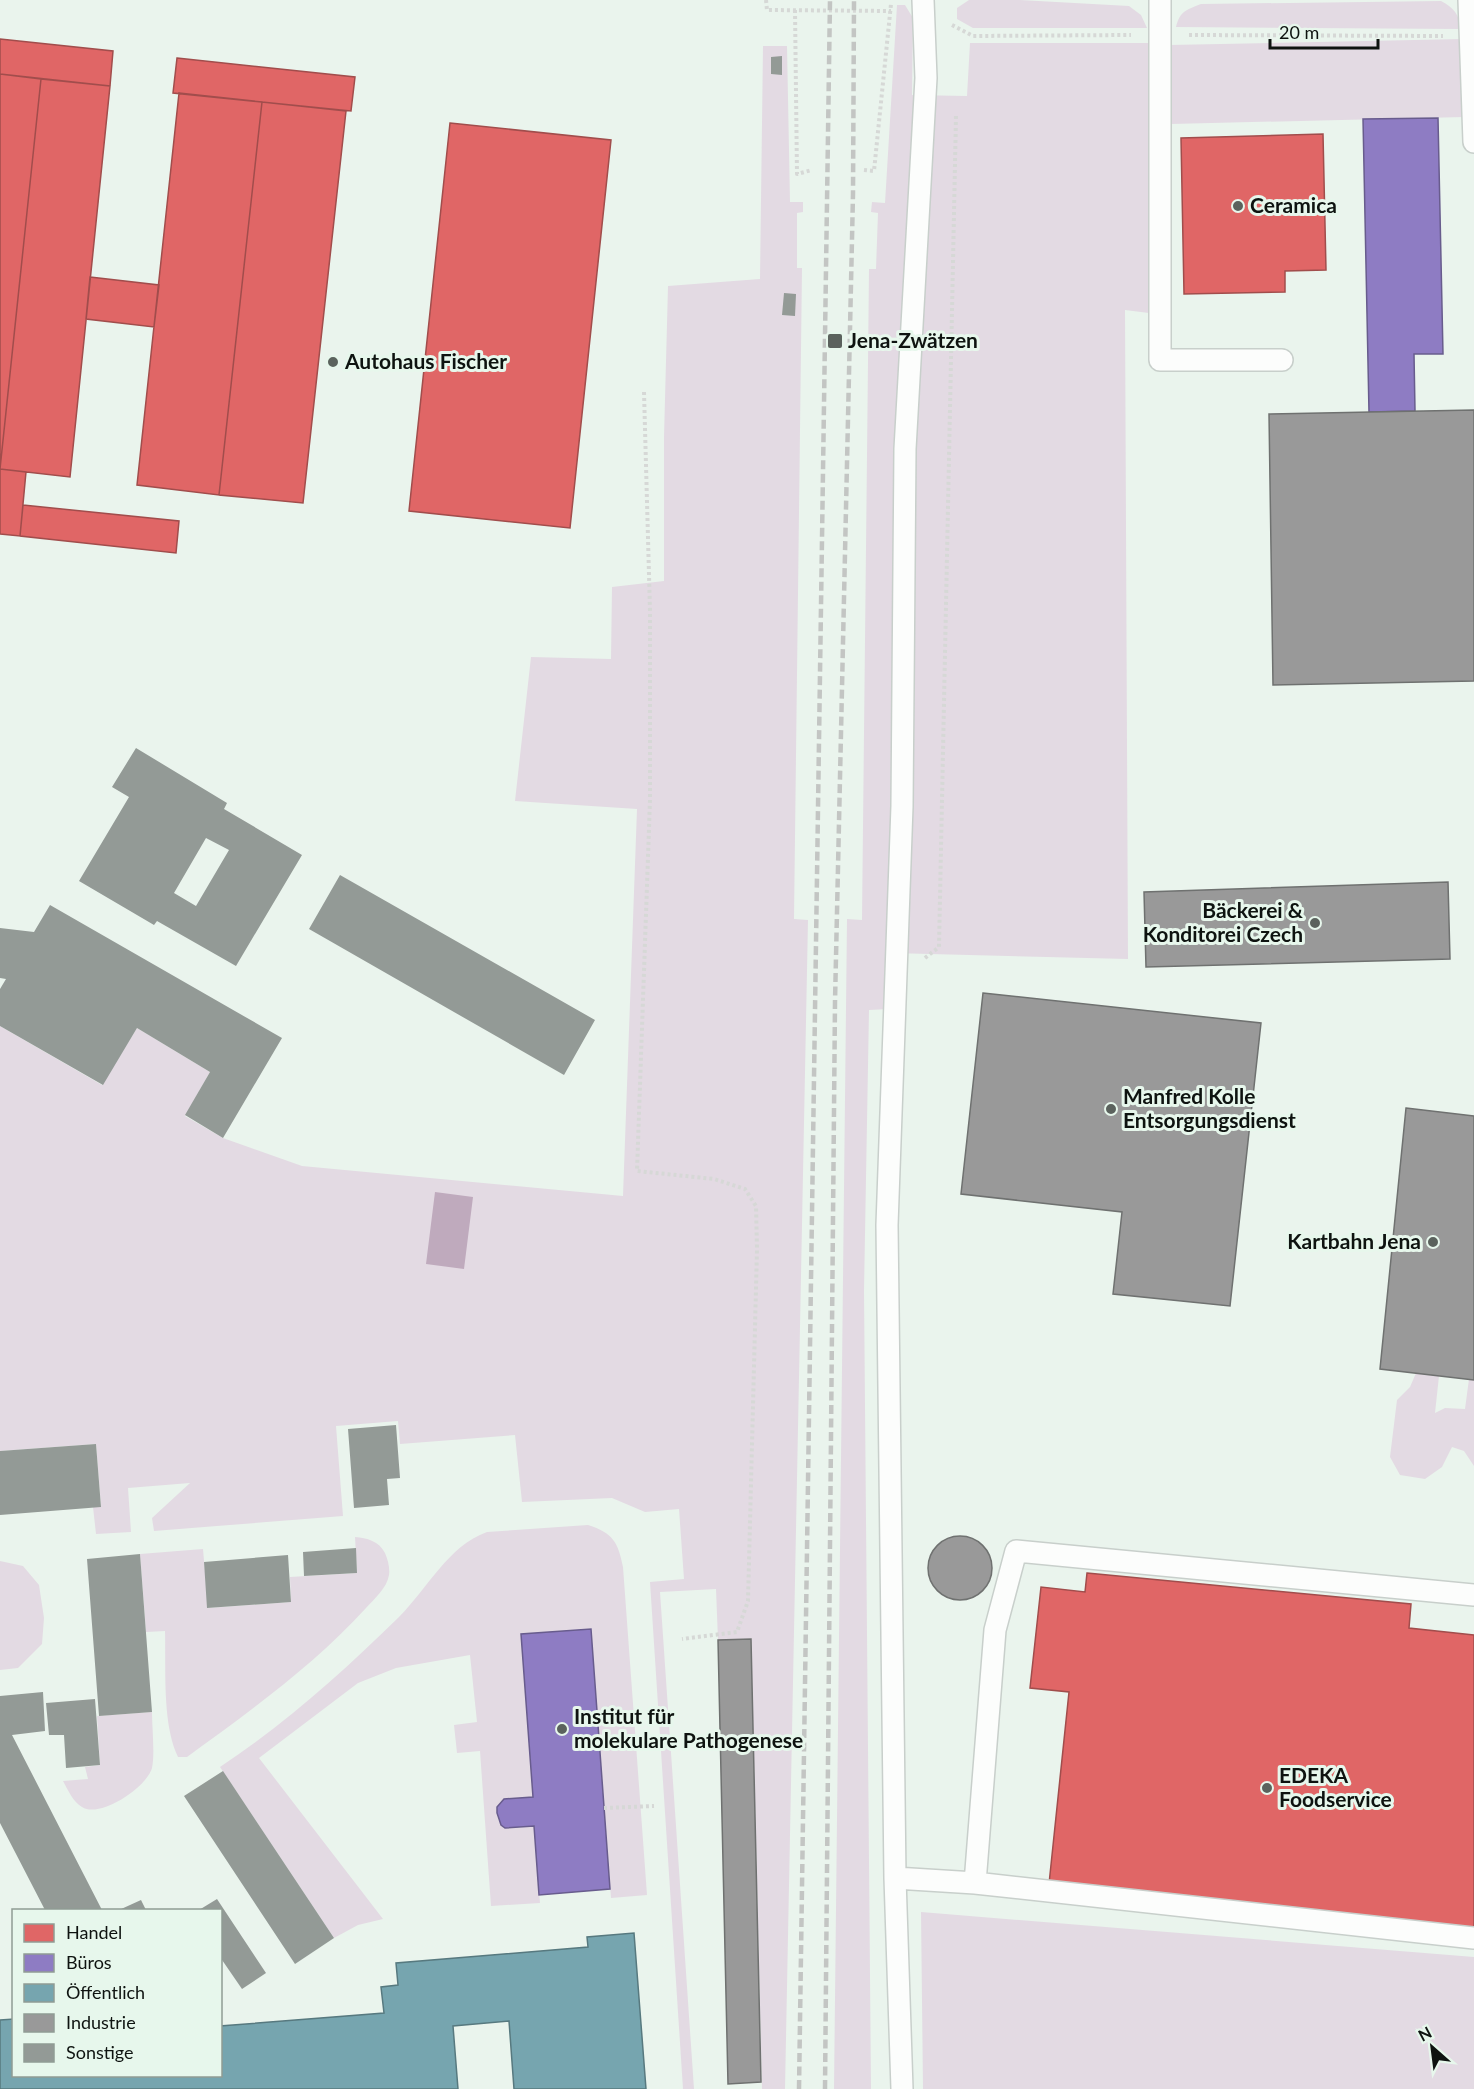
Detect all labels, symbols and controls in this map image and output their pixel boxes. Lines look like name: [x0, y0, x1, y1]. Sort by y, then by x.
scale bar: [1270, 12, 1378, 50]
text: 20 m: [1279, 21, 1319, 43]
place label: Ceramica: [1250, 192, 1337, 217]
marker: Ceramica: [1231, 199, 1245, 213]
place label: Jena-Zwätzen: [848, 327, 978, 352]
marker: Jena-Zwätzen: [826, 332, 844, 350]
place label: Autohaus Fischer: [344, 348, 507, 373]
marker: Autohaus Fischer: [326, 355, 340, 369]
place label: Bäckerei & Konditorei Czech: [1143, 897, 1304, 946]
marker: Bäckerei & Konditorei Czech: [1308, 916, 1322, 930]
place label: Manfred Kolle Entsorgungsdienst: [1123, 1083, 1296, 1132]
marker: Manfred Kolle Entsorgungsdienst: [1104, 1102, 1118, 1116]
place label: Kartbahn Jena: [1287, 1228, 1421, 1253]
marker: Kartbahn Jena: [1426, 1235, 1440, 1249]
place label: Institut für molekulare Pathogenese: [574, 1703, 803, 1752]
marker: Institut für molekulare Pathogenese: [555, 1722, 569, 1736]
place label: EDEKA Foodservice: [1279, 1762, 1392, 1811]
marker: EDEKA Foodservice: [1260, 1781, 1274, 1795]
legend: [12, 1909, 222, 2077]
text: Handel: [66, 1921, 122, 1943]
text: Büros: [66, 1951, 112, 1973]
text: Öffentlich: [66, 1981, 145, 2003]
text: Industrie: [66, 2011, 136, 2033]
north arrow: [1402, 2017, 1462, 2077]
text: N: [1415, 2022, 1435, 2045]
text: Sonstige: [66, 2041, 134, 2063]

